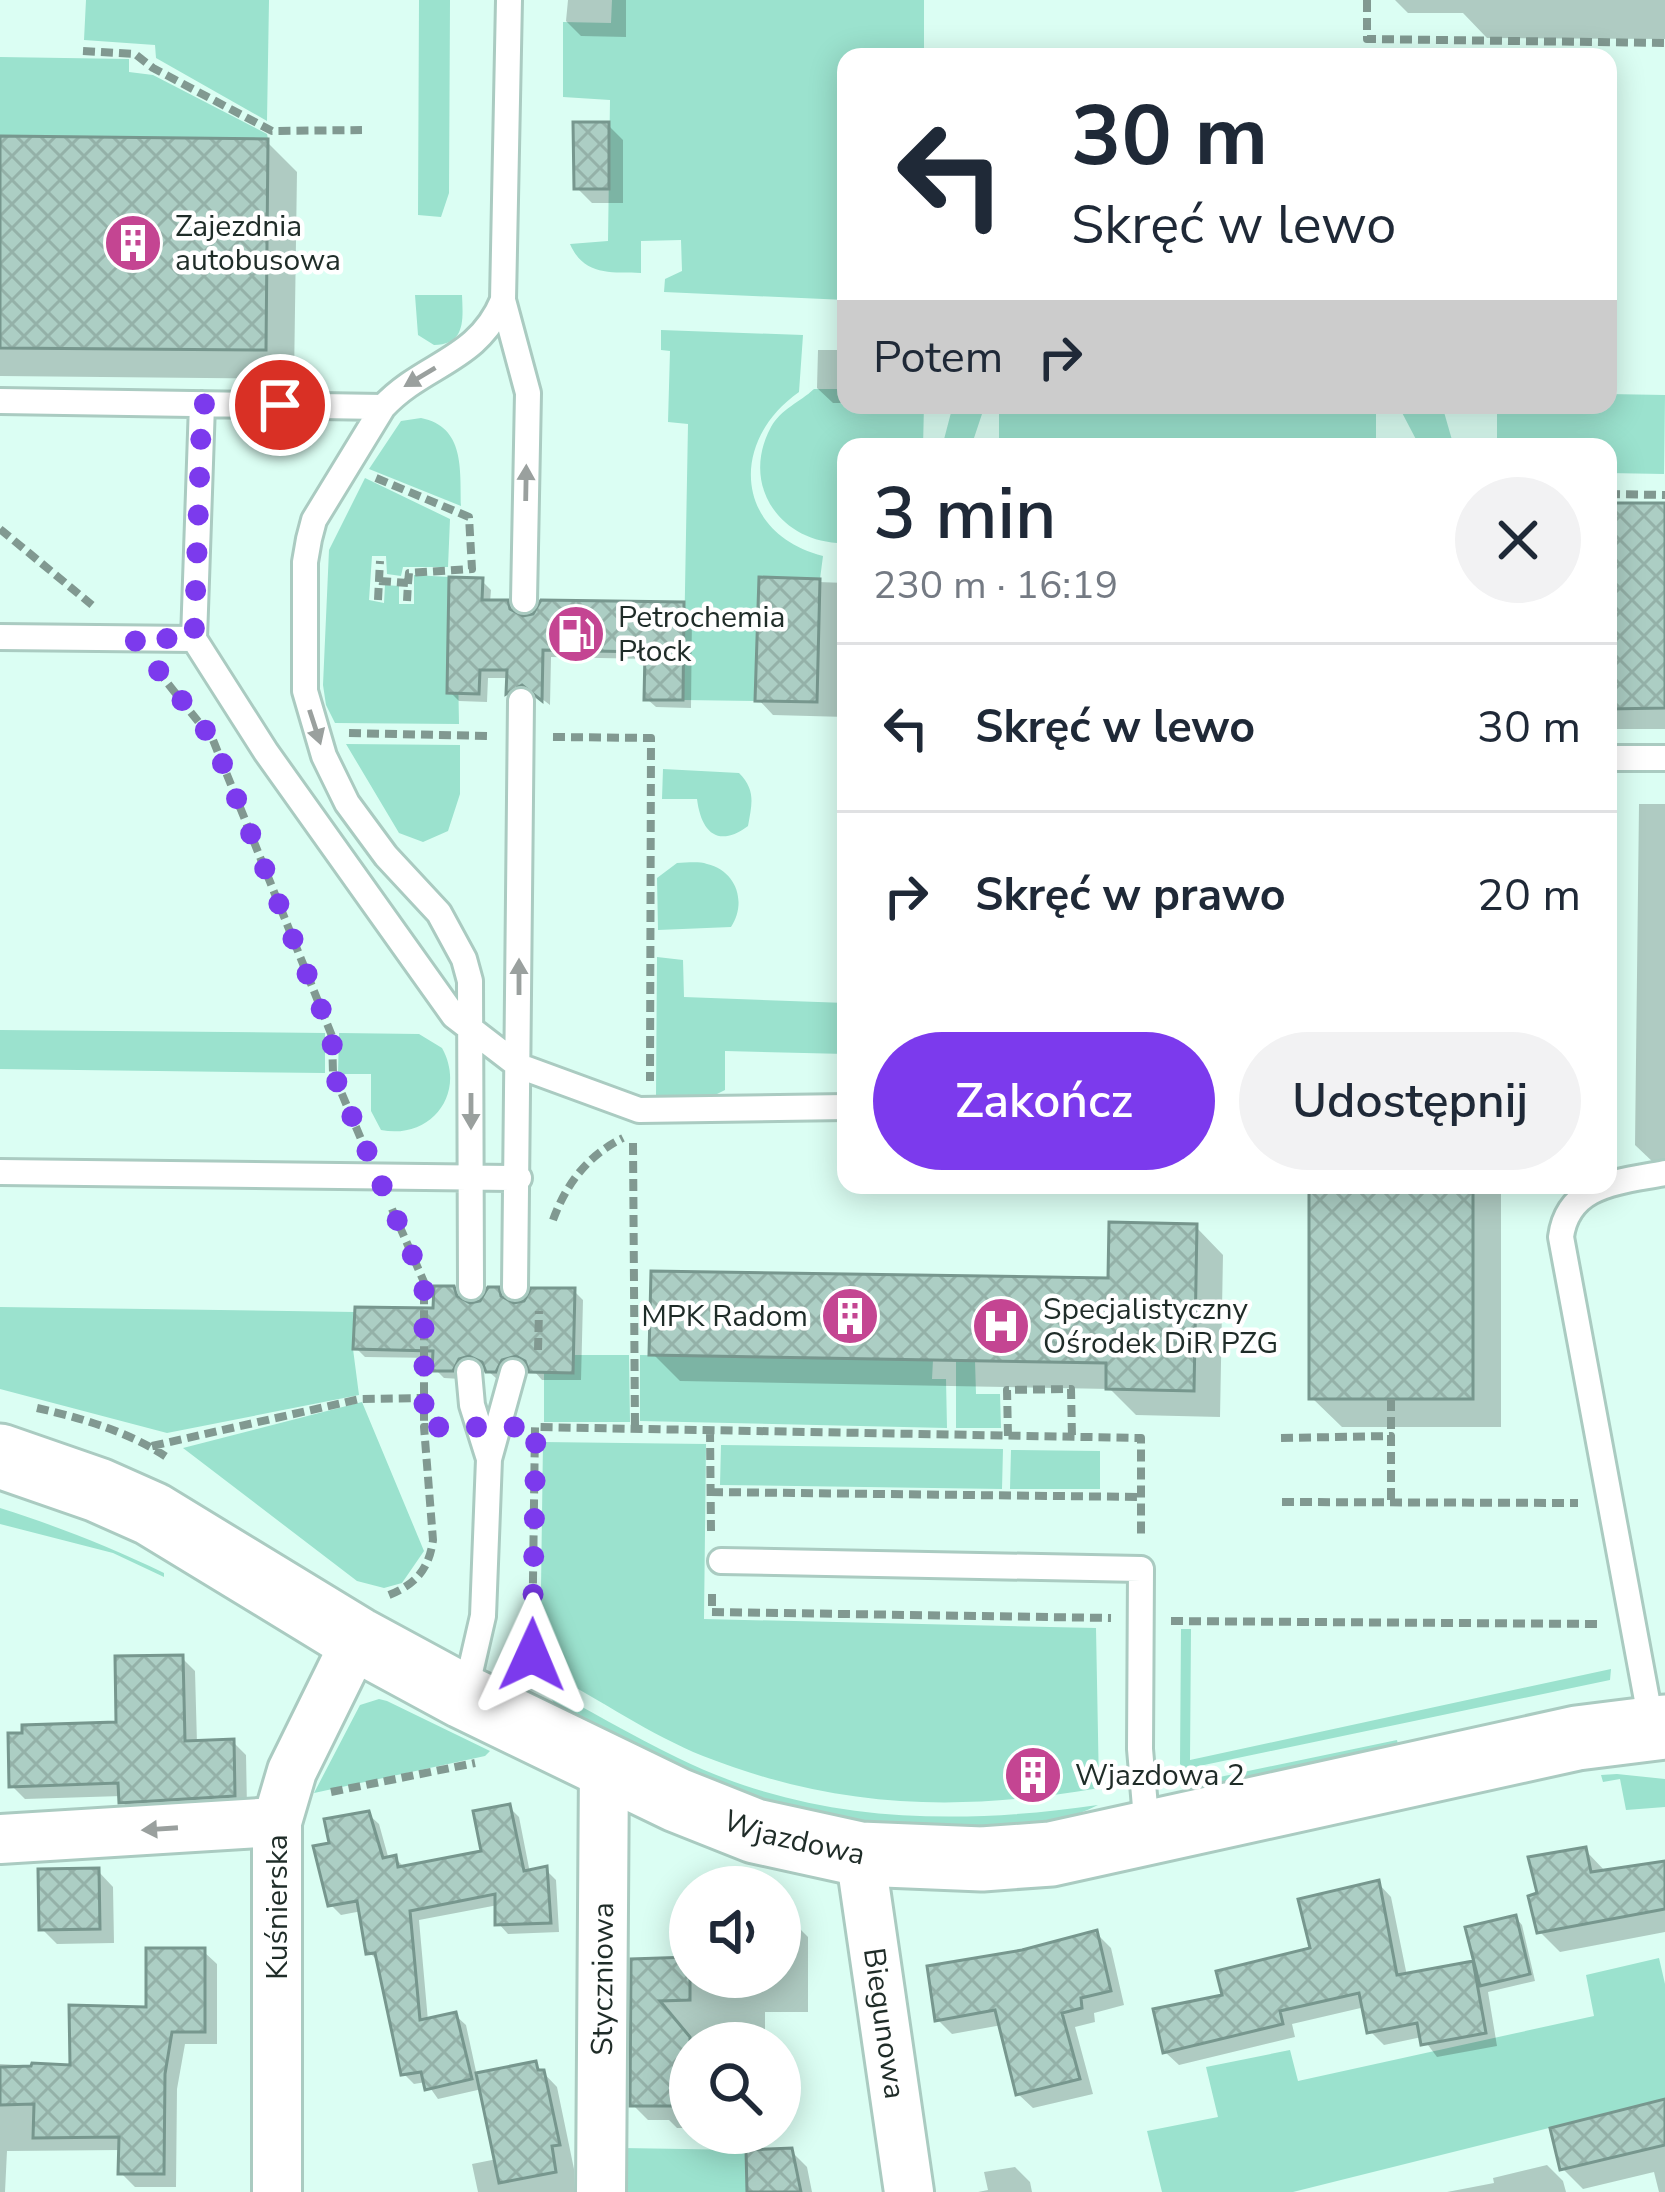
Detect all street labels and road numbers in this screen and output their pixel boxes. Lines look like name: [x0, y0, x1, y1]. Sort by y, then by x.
street label: Wjazdowa: [717, 1800, 869, 1875]
street label: Kuśnierska: [257, 1834, 298, 1980]
street label: Styczniowa: [581, 1902, 624, 2056]
street label: Biegunowa: [853, 1945, 916, 2101]

